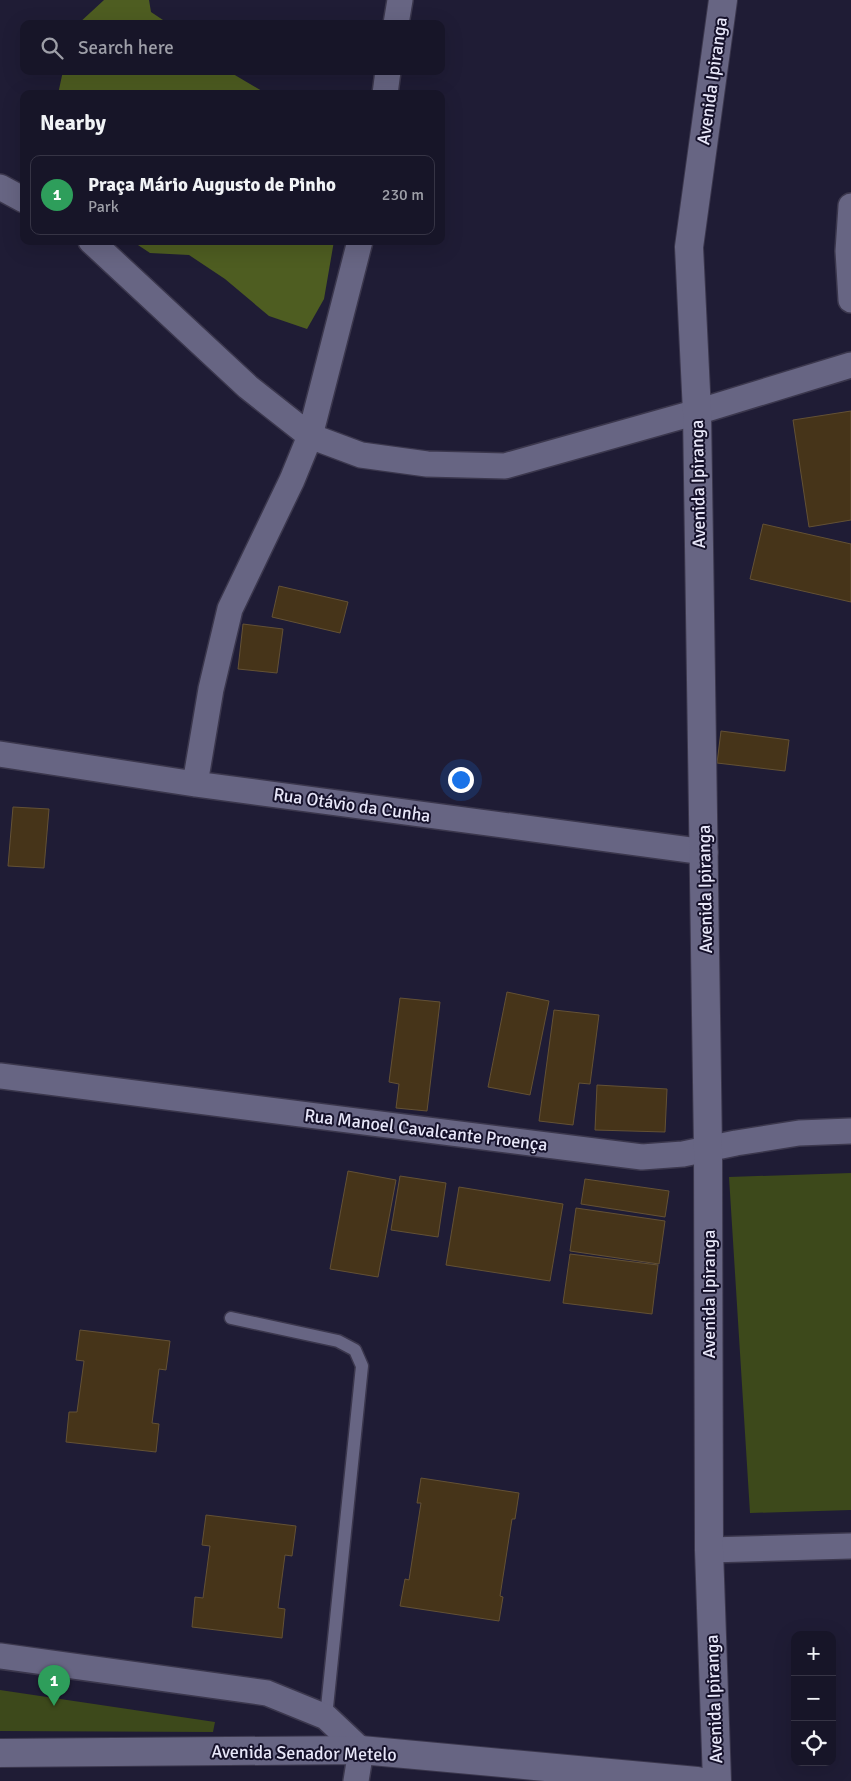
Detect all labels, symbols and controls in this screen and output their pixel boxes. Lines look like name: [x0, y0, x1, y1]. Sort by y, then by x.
street label: Avenida Ipiranga: [692, 16, 732, 146]
search box: [20, 20, 445, 75]
icon: search: [38, 34, 66, 62]
text: Search here: [78, 36, 174, 60]
text: Nearby: [40, 110, 106, 136]
text: Praça Mário Augusto de Pinho: [88, 173, 336, 197]
text: 1: [53, 185, 61, 205]
text: 230 m: [382, 185, 424, 205]
text: Park: [88, 197, 119, 217]
street label: Avenida Ipiranga: [686, 419, 710, 549]
your location: [448, 767, 474, 793]
street label: Rua Otávio da Cunha: [272, 783, 432, 827]
street label: Avenida Ipiranga: [693, 824, 717, 954]
street label: Rua Manoel Cavalcante Proença: [303, 1104, 549, 1156]
street label: Avenida Ipiranga: [698, 1230, 720, 1358]
map controls: [791, 1631, 836, 1766]
button: +: [791, 1631, 836, 1676]
street label: Avenida Ipiranga: [701, 1634, 727, 1764]
pin: 1: [38, 1665, 70, 1706]
button: −: [791, 1676, 836, 1721]
button: locate: [791, 1721, 836, 1766]
street label: Avenida Senador Metelo: [211, 1740, 397, 1766]

